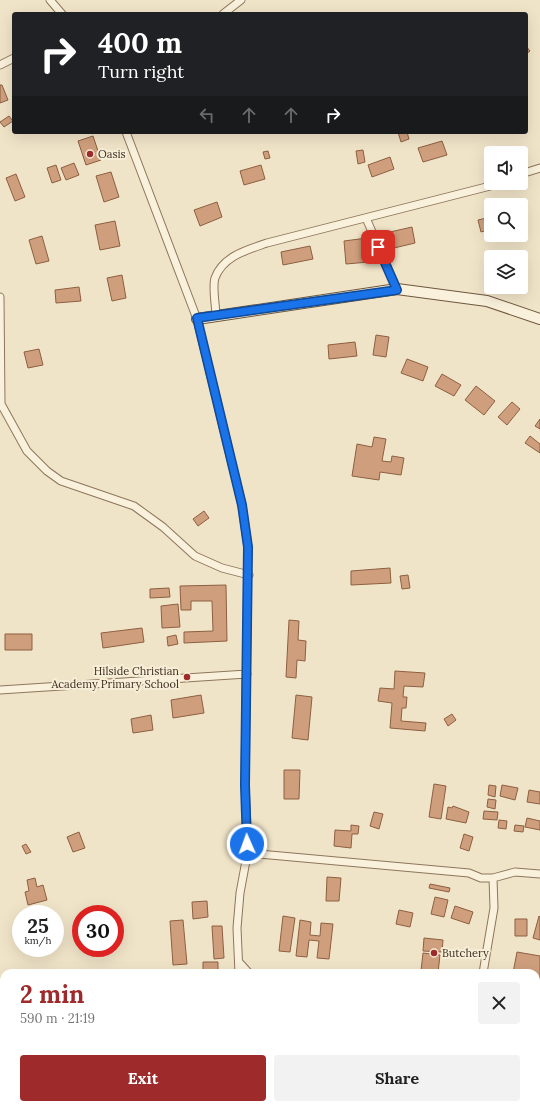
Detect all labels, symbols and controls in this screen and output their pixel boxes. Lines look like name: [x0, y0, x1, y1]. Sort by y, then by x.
text: 400 m: [98, 25, 182, 61]
icon: right: [32, 28, 84, 80]
text: Turn right: [98, 60, 184, 83]
icon: left: [196, 104, 218, 126]
icon: ahead: [238, 104, 260, 126]
icon: ahead: [280, 104, 302, 126]
icon: right: [322, 104, 344, 126]
map controls: [484, 146, 528, 294]
button: sound: [484, 146, 528, 190]
place label: Oasis: [98, 147, 126, 161]
marker: Oasis: [85, 149, 95, 159]
button: search: [484, 198, 528, 242]
pin: [361, 230, 395, 264]
icon: arrive: [367, 236, 389, 258]
button: layers: [484, 250, 528, 294]
place label: Hilside Christian Academy Primary School: [50, 664, 179, 691]
marker: Hilside Christian Academy Primary School: [182, 672, 192, 682]
position arrow: [226, 823, 268, 865]
speed limit sign: 30: [72, 905, 124, 957]
text: 25: [27, 913, 49, 938]
text: km/h: [24, 934, 52, 947]
place label: Butchery: [442, 946, 489, 960]
marker: Butchery: [429, 948, 439, 958]
text: 2 min: [20, 979, 84, 1010]
button: close: [478, 982, 520, 1024]
text: 590 m · 21:19: [20, 1010, 95, 1027]
button: Exit: [20, 1055, 266, 1101]
button: Share: [274, 1055, 520, 1101]

